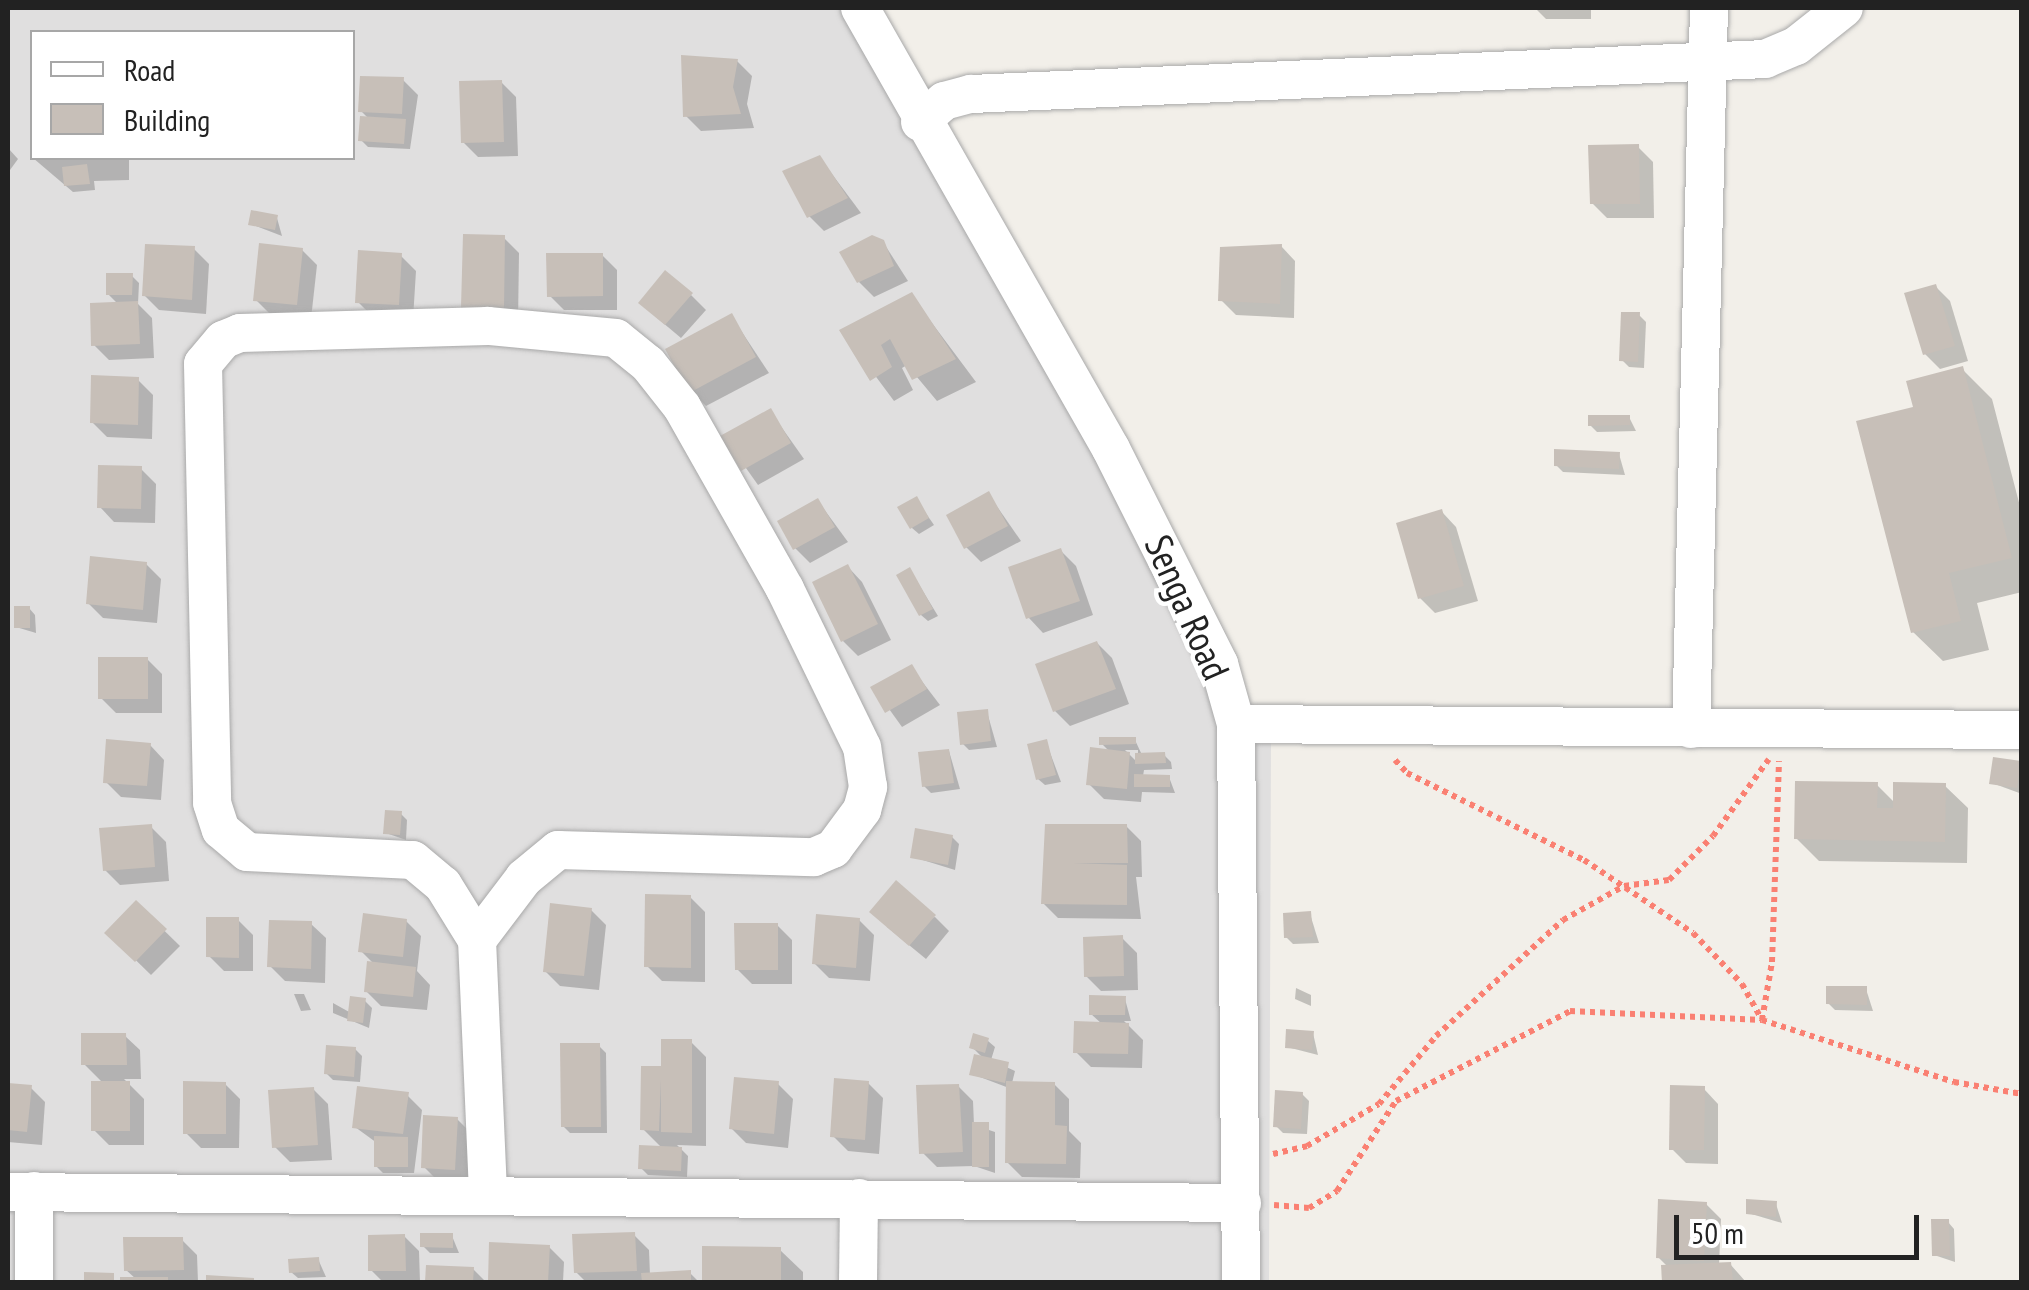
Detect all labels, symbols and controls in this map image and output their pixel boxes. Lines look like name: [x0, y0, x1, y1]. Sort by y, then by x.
legend: [30, 30, 355, 160]
text: Road: [124, 50, 175, 89]
text: Building: [124, 100, 210, 139]
street label: Senga Road: [1136, 528, 1240, 686]
scale bar: [1679, 1195, 1924, 1257]
text: 50 m: [1691, 1213, 1744, 1252]

